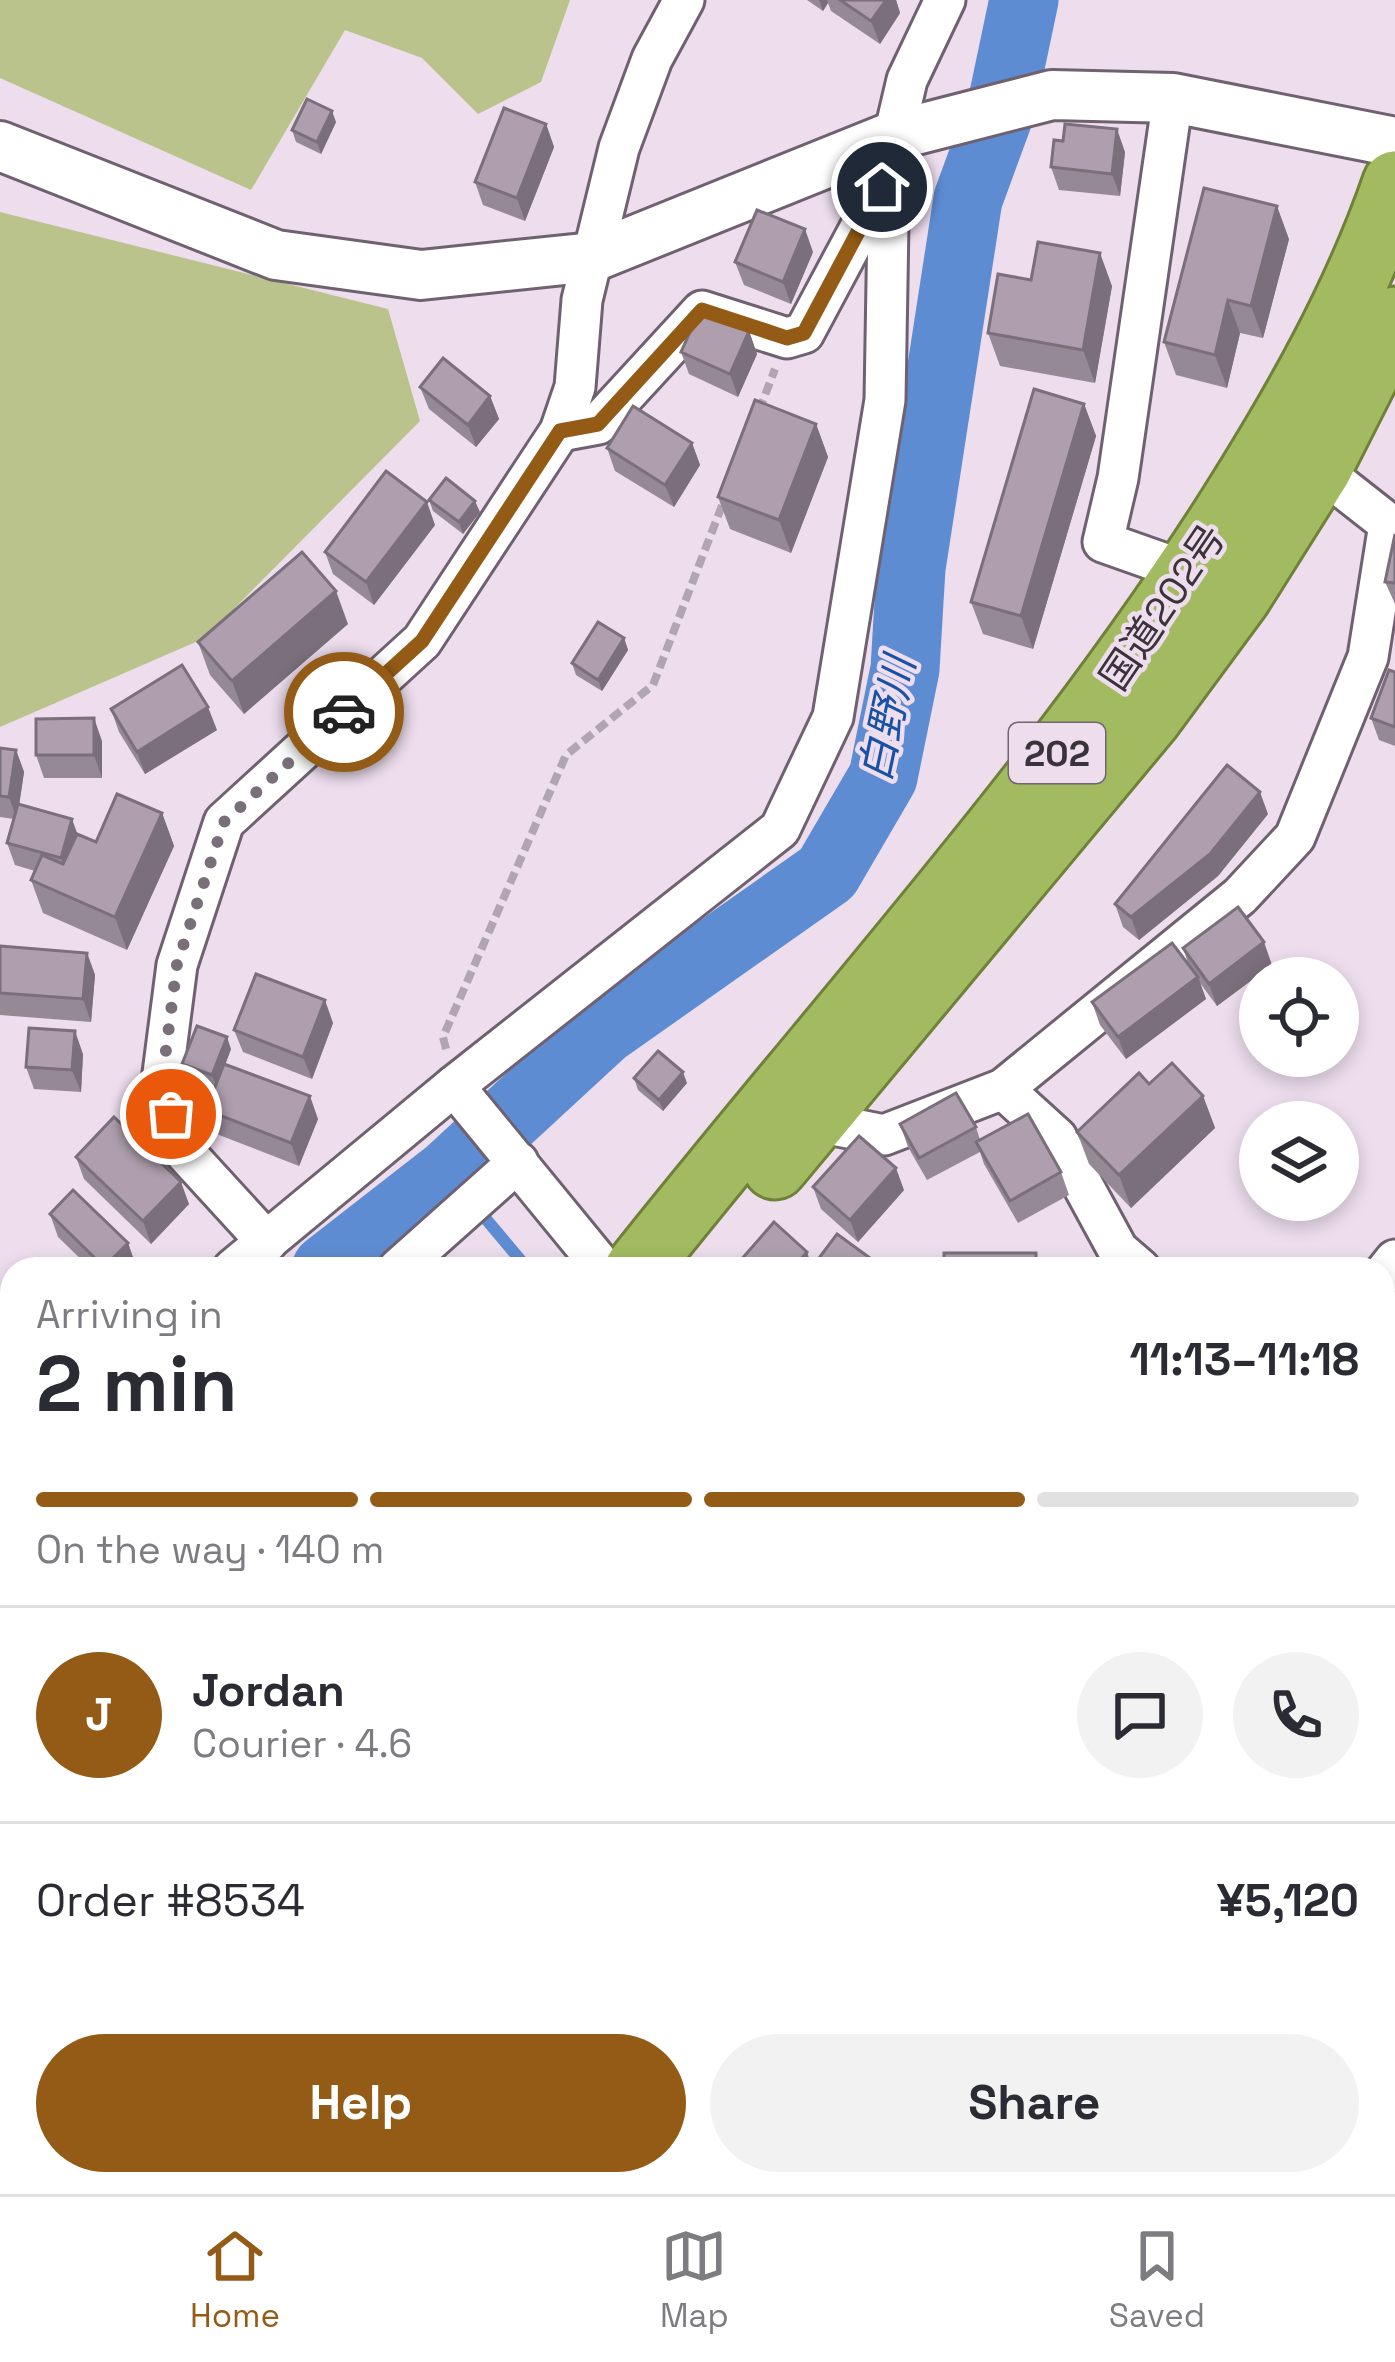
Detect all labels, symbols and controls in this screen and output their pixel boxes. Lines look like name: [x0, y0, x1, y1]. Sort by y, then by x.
pin: [831, 136, 933, 238]
icon: home: [849, 154, 915, 220]
street label: 国道202号: [1089, 515, 1236, 699]
water label: 白野川: [848, 648, 927, 786]
courier: [284, 652, 404, 772]
icon: car: [311, 679, 377, 745]
road number: 202: [1009, 723, 1105, 783]
map controls: [1239, 957, 1359, 1221]
button: locate: [1239, 957, 1359, 1077]
pin: [120, 1063, 222, 1165]
icon: bag: [138, 1081, 204, 1147]
button: layers: [1239, 1101, 1359, 1221]
text: Arriving in: [36, 1290, 223, 1339]
text: 11:13–11:18: [1129, 1331, 1359, 1388]
text: 2 min: [36, 1334, 238, 1434]
text: On the way · 140 m: [36, 1525, 384, 1574]
button: chat: [1077, 1652, 1203, 1778]
button: phone: [1233, 1652, 1359, 1778]
text: Jordan: [192, 1662, 345, 1719]
text: J: [85, 1686, 113, 1743]
text: Courier · 4.6: [192, 1719, 412, 1768]
text: Order #8534: [36, 1872, 305, 1929]
text: ¥5,120: [1217, 1872, 1359, 1929]
button: Help: [36, 2034, 686, 2172]
button: Share: [710, 2034, 1359, 2172]
tab: Home: [190, 2223, 280, 2337]
tab: Map: [660, 2223, 729, 2337]
tab: Saved: [1109, 2223, 1205, 2337]

